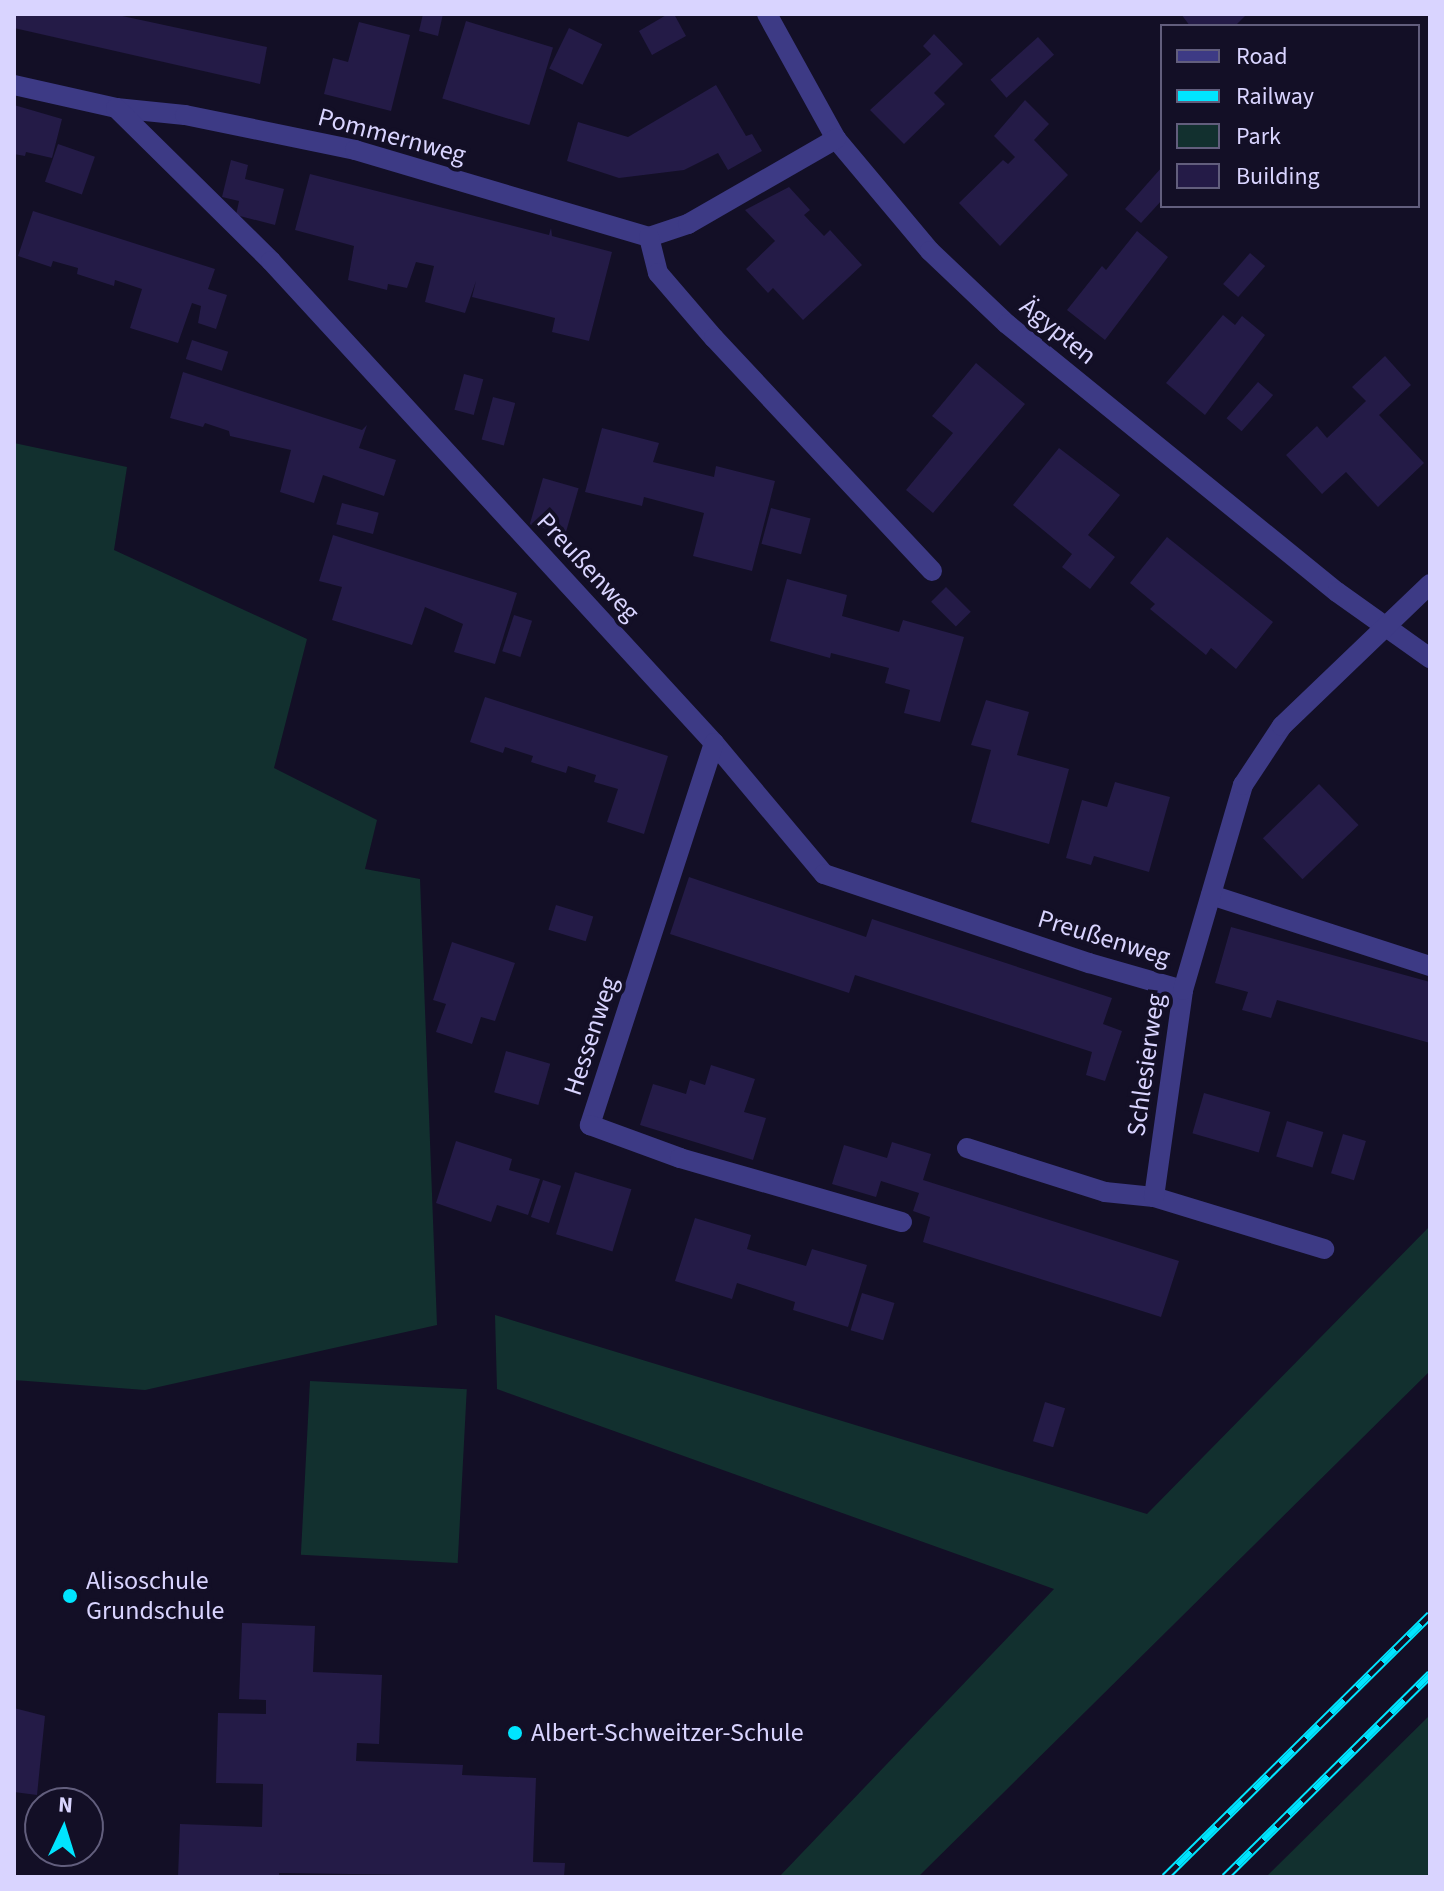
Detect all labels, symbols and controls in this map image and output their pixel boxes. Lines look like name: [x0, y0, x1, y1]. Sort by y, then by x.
legend: [1160, 24, 1420, 208]
text: Road: [1236, 39, 1288, 74]
text: Railway: [1236, 79, 1314, 114]
street label: Pommernweg: [315, 101, 469, 171]
text: Park: [1236, 119, 1281, 154]
text: Building: [1236, 159, 1320, 194]
street label: Ägypten: [1013, 291, 1103, 371]
street label: Preußenweg: [530, 506, 646, 628]
street label: Preußenweg: [1034, 903, 1174, 973]
street label: Hessenweg: [557, 973, 625, 1099]
street label: Schlesierweg: [1121, 992, 1171, 1138]
place label: Alisoschule Grundschule: [86, 1565, 224, 1626]
marker: Alisoschule Grundschule: [61, 1587, 79, 1605]
place label: Albert-Schweitzer-Schule: [531, 1717, 804, 1749]
marker: Albert-Schweitzer-Schule: [506, 1724, 524, 1742]
north arrow: [24, 1787, 104, 1867]
text: N: [57, 1789, 74, 1822]

